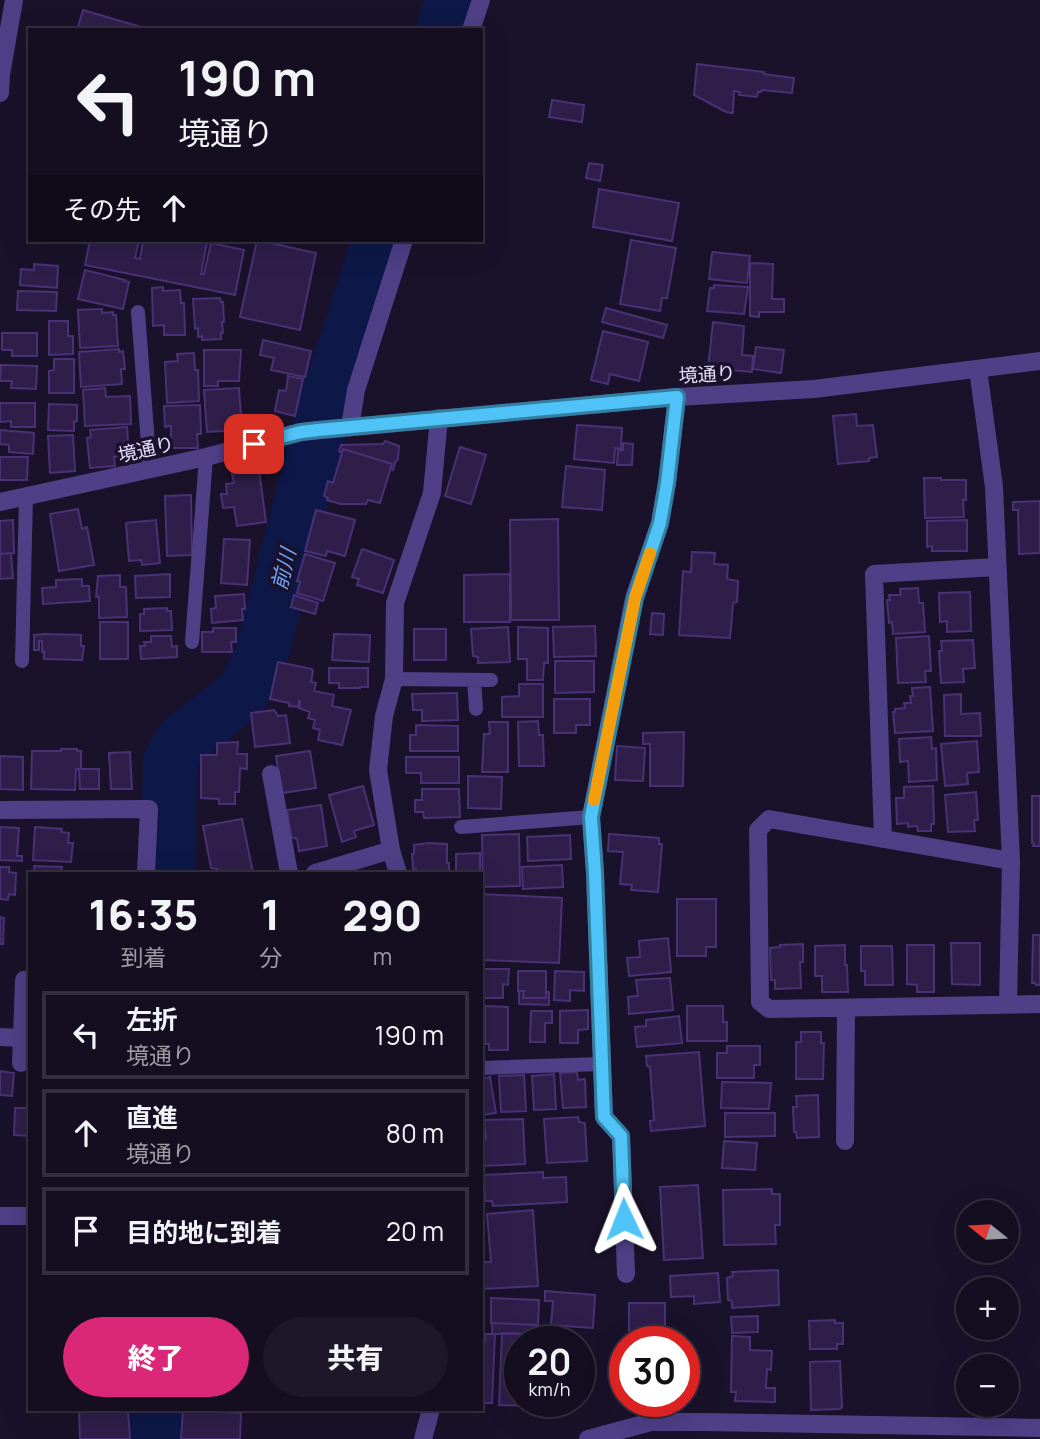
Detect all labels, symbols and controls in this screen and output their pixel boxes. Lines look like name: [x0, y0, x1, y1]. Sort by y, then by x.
text: 190 m: [178, 44, 316, 111]
icon: left: [63, 56, 154, 147]
text: 境通り: [178, 111, 274, 155]
icon: ahead: [155, 189, 193, 227]
text: その先: [63, 191, 141, 227]
street label: 境通り: [678, 360, 736, 388]
pin: [224, 414, 284, 474]
icon: arrive: [235, 425, 273, 463]
street label: 境通り: [115, 430, 177, 468]
water label: 前川: [264, 543, 302, 593]
text: 16:35: [89, 885, 198, 943]
text: 1: [261, 885, 280, 943]
text: 290: [343, 886, 422, 944]
text: m: [373, 940, 392, 972]
text: 到着: [120, 941, 166, 973]
text: 分: [259, 941, 282, 973]
text: 左折: [126, 1001, 178, 1037]
icon: left: [67, 1016, 105, 1054]
text: 190 m: [375, 1017, 444, 1053]
text: 境通り: [126, 1039, 195, 1071]
text: 直進: [126, 1099, 178, 1135]
icon: ahead: [67, 1114, 105, 1152]
text: 80 m: [386, 1115, 444, 1151]
text: 境通り: [126, 1137, 195, 1169]
position arrow: [587, 1182, 661, 1256]
north arrow: [956, 1200, 1018, 1264]
map controls: [956, 1200, 1019, 1417]
icon: arrive: [67, 1212, 105, 1250]
text: 20 m: [386, 1213, 444, 1249]
text: 目的地に到着: [126, 1214, 282, 1250]
button: +: [956, 1277, 1019, 1340]
button: 終了: [63, 1317, 249, 1397]
button: 共有: [263, 1317, 448, 1397]
speed limit sign: 30: [609, 1326, 700, 1417]
text: 20: [528, 1338, 571, 1386]
button: −: [956, 1354, 1019, 1417]
text: km/h: [529, 1377, 570, 1401]

